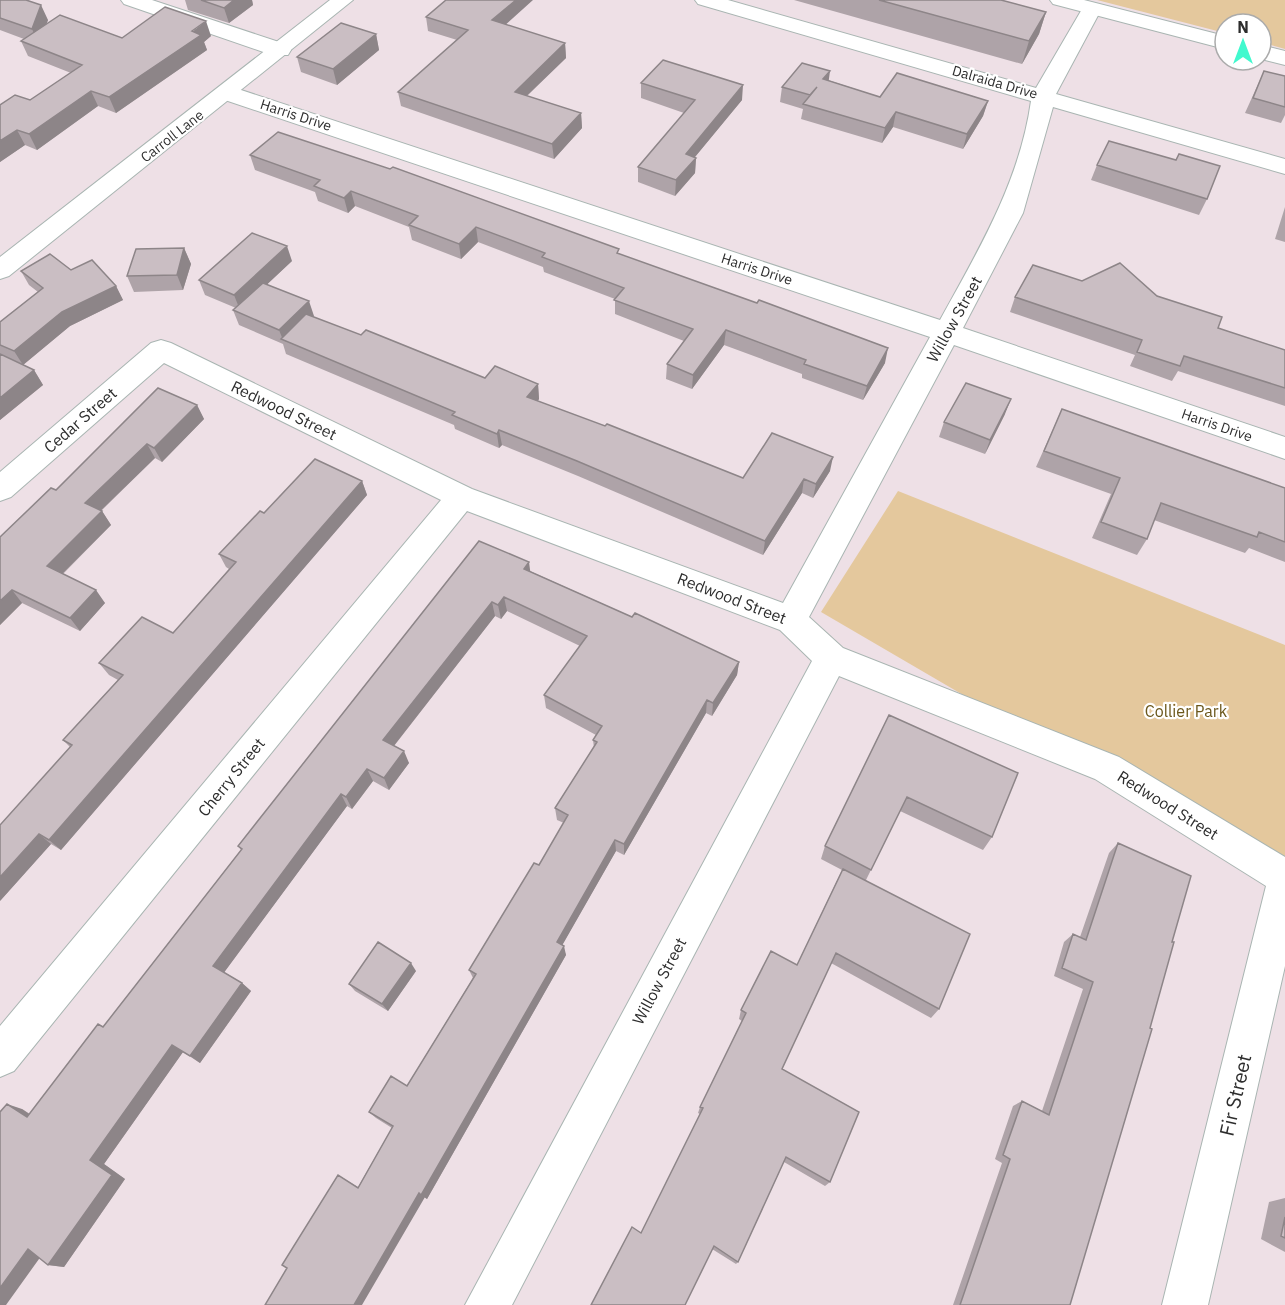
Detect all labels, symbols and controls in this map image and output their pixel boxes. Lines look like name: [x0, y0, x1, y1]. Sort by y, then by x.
north arrow: [1213, 12, 1273, 72]
text: N: [1237, 17, 1249, 37]
street label: Dalraida Drive: [950, 61, 1040, 103]
street label: Harris Drive: [258, 95, 334, 135]
street label: Carroll Lane: [137, 106, 207, 166]
street label: Harris Drive: [719, 249, 795, 289]
street label: Willow Street: [922, 272, 986, 366]
street label: Redwood Street: [228, 376, 340, 444]
street label: Cedar Street: [39, 383, 121, 457]
street label: Harris Drive: [1179, 404, 1255, 446]
street label: Redwood Street: [675, 568, 789, 628]
park label: Collier Park: [1145, 701, 1228, 721]
street label: Cherry Street: [193, 734, 269, 820]
street label: Redwood Street: [1114, 766, 1222, 844]
street label: Willow Street: [628, 934, 690, 1028]
street label: Fir Street: [1212, 1051, 1258, 1139]

